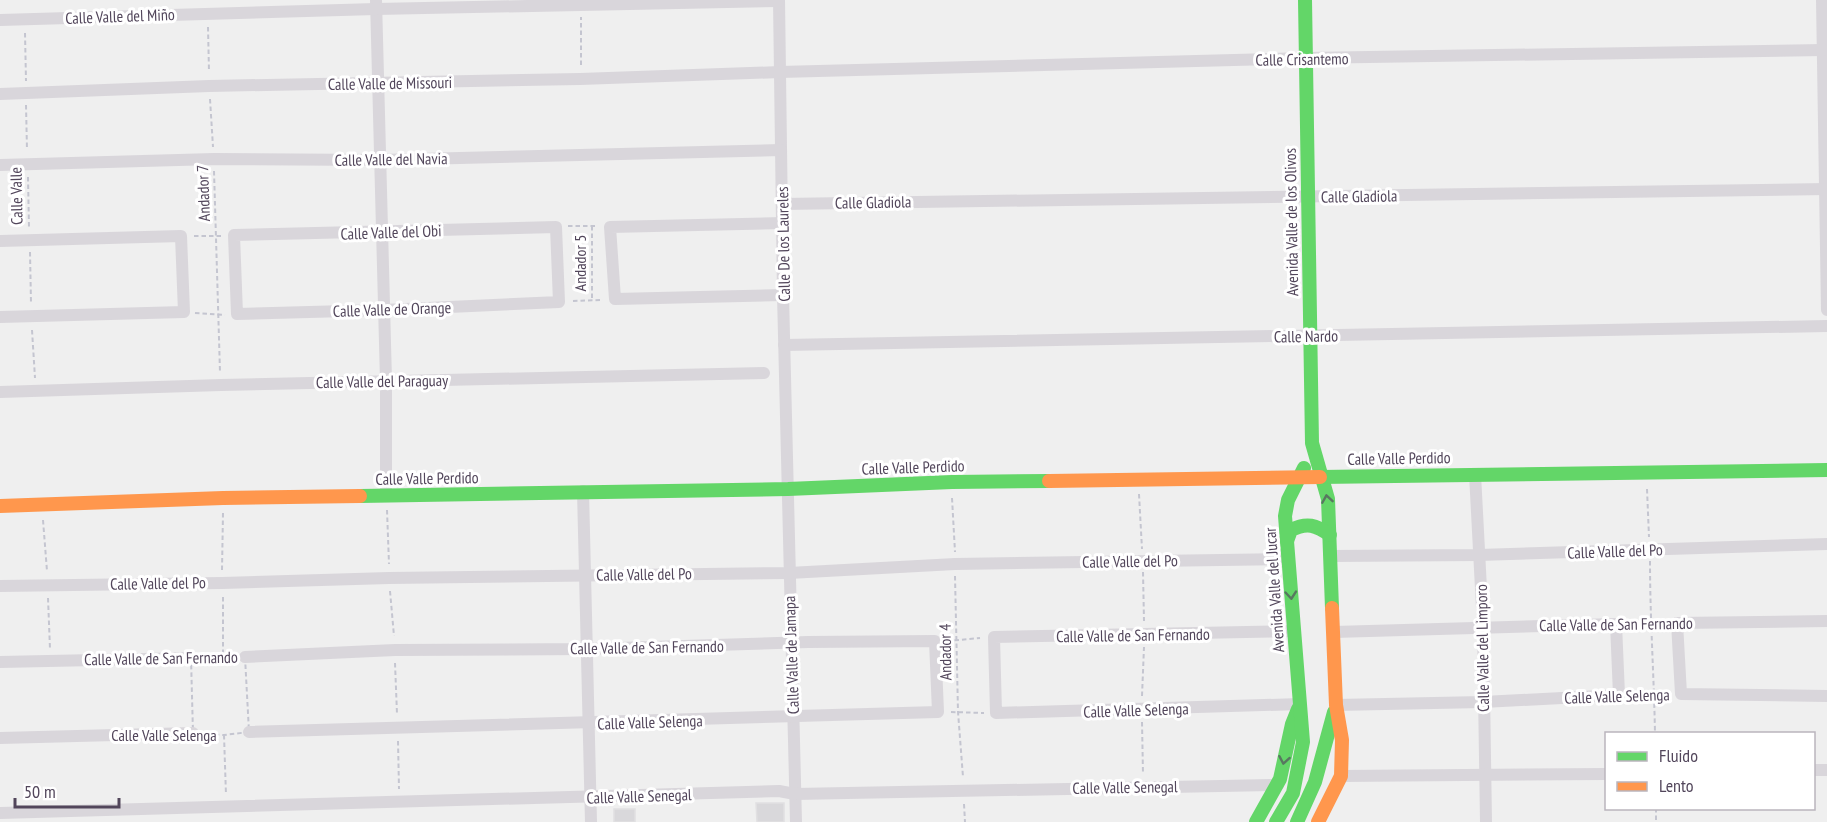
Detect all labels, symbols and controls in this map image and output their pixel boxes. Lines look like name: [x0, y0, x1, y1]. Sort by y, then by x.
street label: Calle Valle del Miño: [65, 4, 175, 28]
street label: Calle Crisantemo: [1255, 48, 1349, 70]
street label: Calle Valle de Missouri: [328, 72, 452, 94]
street label: Calle Valle del Navia: [334, 148, 448, 170]
street label: Avenida Valle de los Olivos: [1280, 148, 1302, 296]
street label: Andador 7: [192, 164, 214, 222]
street label: Calle Valle: [5, 167, 27, 225]
street label: Calle Gladiola: [1321, 185, 1397, 207]
street label: Calle De los Laureles: [772, 186, 794, 302]
street label: Calle Gladiola: [835, 191, 911, 213]
street label: Calle Valle del Obi: [340, 220, 442, 244]
street label: Andador 5: [570, 235, 590, 291]
street label: Calle Valle de Orange: [333, 297, 451, 321]
street label: Calle Nardo: [1274, 325, 1338, 347]
street label: Calle Valle del Paraguay: [316, 370, 448, 392]
street label: Calle Valle Perdido: [1347, 447, 1451, 469]
street label: Calle Valle Perdido: [861, 455, 965, 479]
street label: Calle Valle Perdido: [375, 467, 479, 489]
one-way arrow: [1321, 495, 1334, 505]
street label: Avenida Valle del Jucar: [1260, 526, 1288, 653]
street label: Calle Valle del Po: [1567, 539, 1663, 563]
street label: Calle Valle del Po: [1082, 550, 1178, 572]
street label: Calle Valle del Po: [596, 563, 692, 585]
street label: Calle Valle del Po: [110, 572, 206, 594]
street label: Calle Valle del Limporo: [1471, 584, 1493, 712]
one-way arrow: [1284, 590, 1297, 599]
street label: Calle Valle de Jamapa: [779, 595, 803, 715]
street label: Calle Valle de San Fernando: [1539, 613, 1693, 635]
street label: Andador 4: [935, 623, 955, 681]
street label: Calle Valle de San Fernando: [1056, 624, 1210, 646]
street label: Calle Valle de San Fernando: [570, 636, 724, 658]
street label: Calle Valle de San Fernando: [84, 647, 238, 669]
street label: Calle Valle Selenga: [1564, 684, 1670, 708]
street label: Calle Valle Selenga: [1083, 698, 1189, 722]
street label: Calle Valle Selenga: [597, 710, 703, 734]
street label: Calle Valle Selenga: [111, 725, 217, 745]
legend: [1605, 732, 1815, 810]
text: Fluido: [1659, 744, 1698, 767]
one-way arrow: [1279, 756, 1291, 765]
scale bar: [15, 771, 118, 809]
text: Lento: [1659, 774, 1694, 797]
street label: Calle Valle Senegal: [1072, 776, 1178, 798]
text: 50 m: [24, 780, 56, 803]
street label: Calle Valle Senegal: [586, 784, 692, 808]

